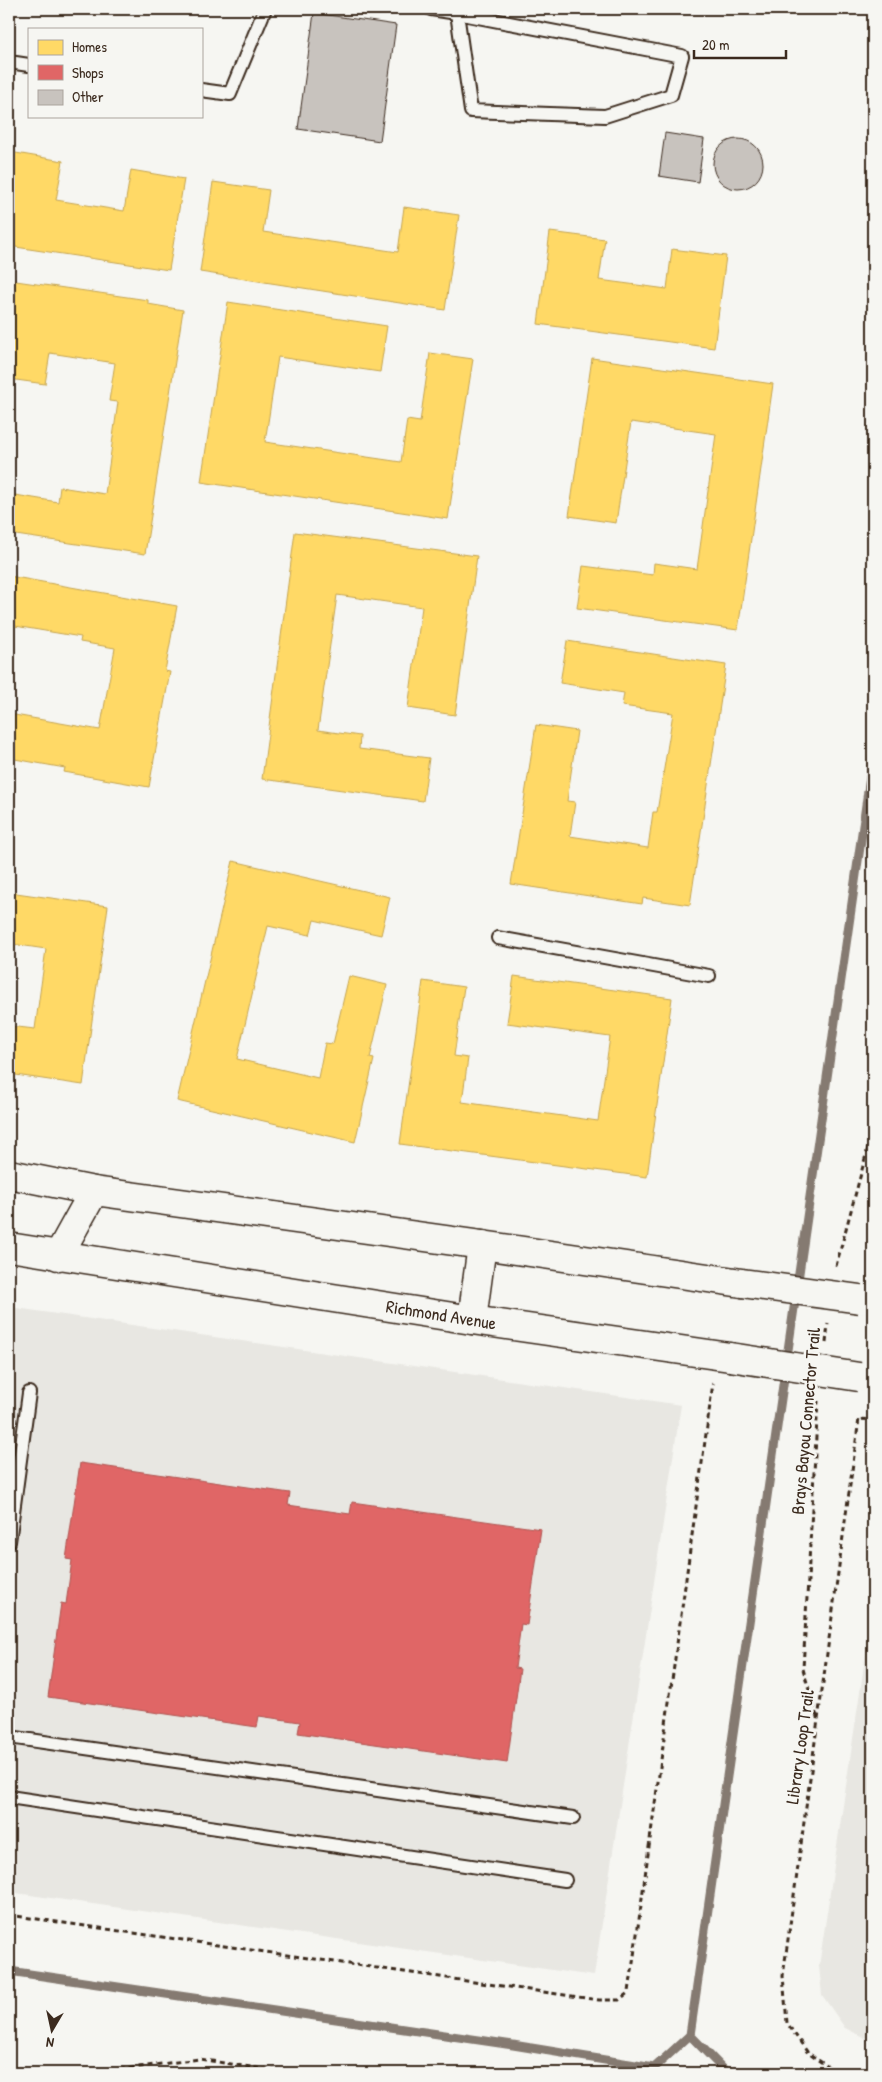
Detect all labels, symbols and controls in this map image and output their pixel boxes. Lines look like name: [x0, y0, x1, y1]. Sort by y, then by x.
legend: [28, 28, 202, 118]
scale bar: [694, 28, 787, 60]
text: 20 m: [702, 34, 729, 55]
text: Homes: [72, 36, 107, 57]
text: Shops: [72, 62, 104, 83]
text: Other: [72, 86, 104, 107]
street label: Richmond Avenue: [384, 1293, 498, 1336]
street label: Brays Bayou Connector Trail: [785, 1326, 826, 1515]
street label: Library Loop Trail: [779, 1688, 820, 1806]
north arrow: [28, 2004, 78, 2054]
text: N: [44, 2033, 55, 2053]

